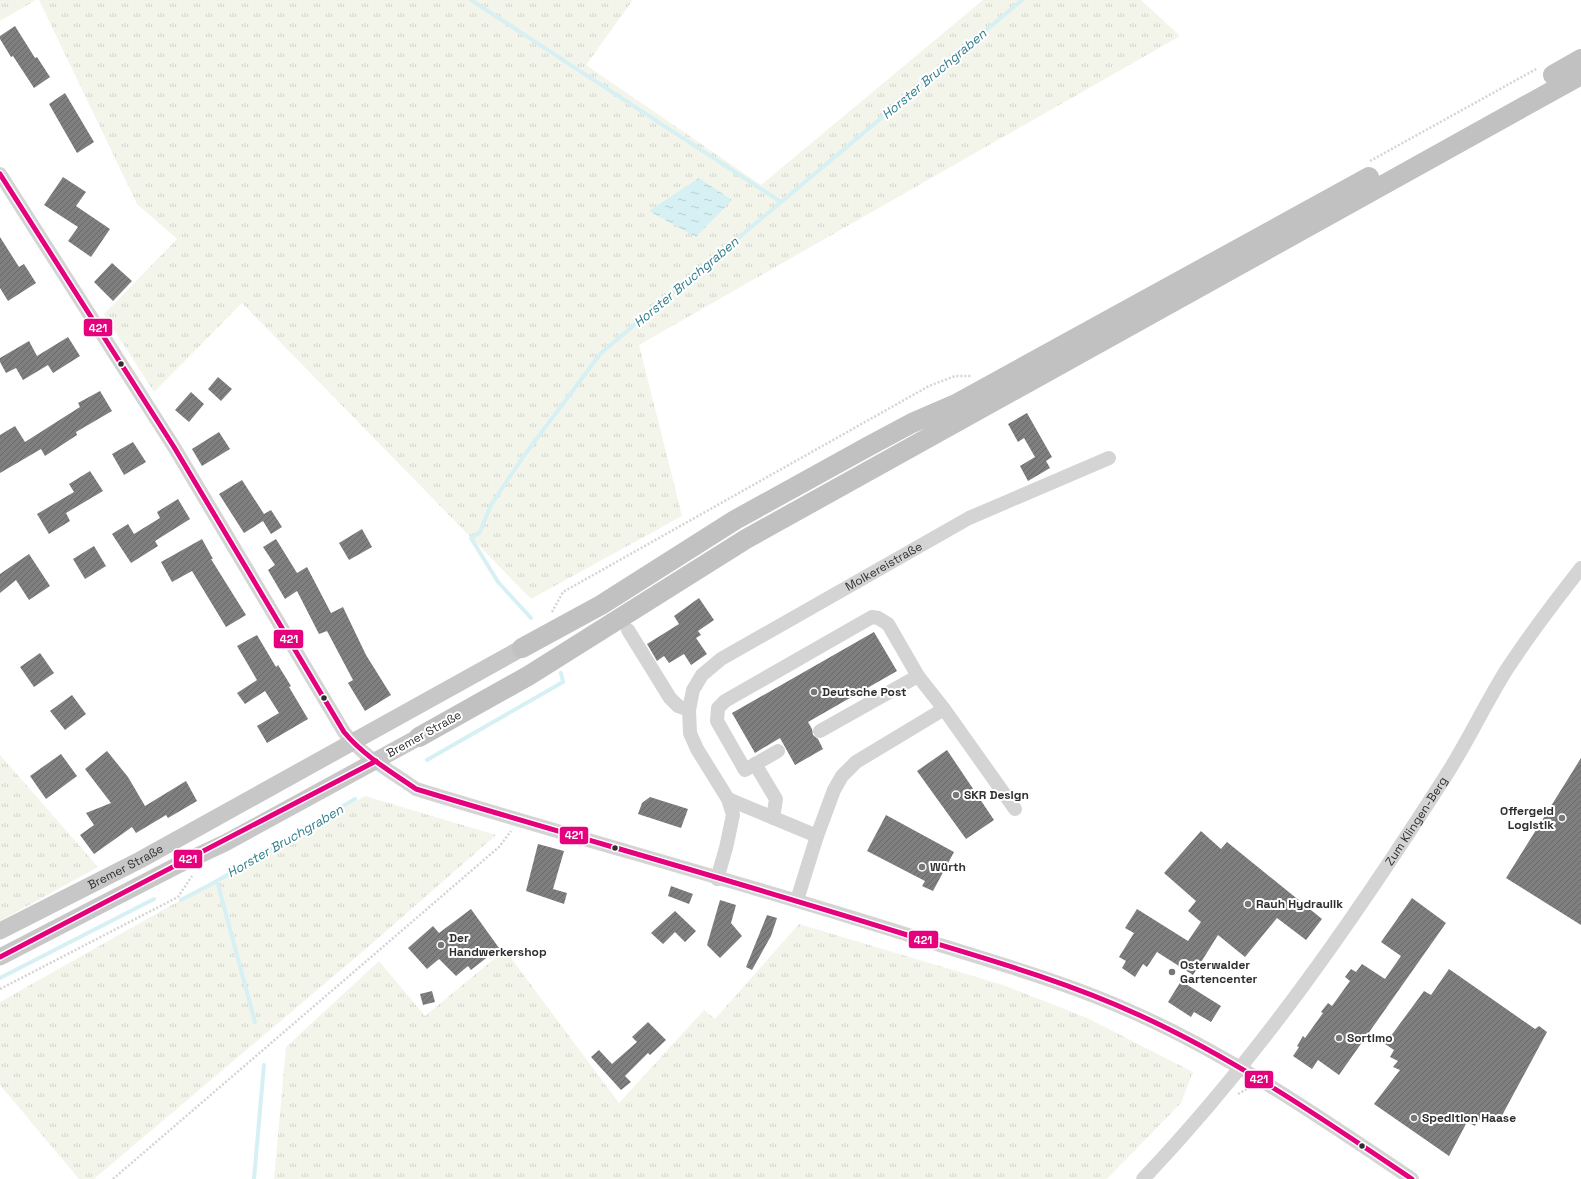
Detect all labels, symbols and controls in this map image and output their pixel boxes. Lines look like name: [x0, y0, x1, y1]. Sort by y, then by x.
water label: Horster Bruchgraben: [878, 25, 991, 123]
water label: Horster Bruchgraben: [630, 233, 743, 331]
line badge: 421: [83, 318, 113, 337]
text: 421: [89, 321, 107, 335]
unlabelled marker: [116, 359, 126, 369]
street label: Molkereistraße: [842, 538, 925, 595]
line badge: 421: [273, 629, 304, 649]
text: 421: [280, 632, 298, 646]
place label: Deutsche Post: [822, 684, 907, 700]
marker: Deutsche Post: [809, 687, 819, 697]
unlabelled marker: [319, 693, 329, 703]
street label: Bremer Straße: [384, 707, 464, 761]
street label: Zum Klingen-Berg: [1381, 774, 1451, 869]
place label: SKR Design: [964, 787, 1029, 803]
marker: SKR Design: [951, 790, 961, 800]
water label: Horster Bruchgraben: [224, 800, 347, 881]
place label: Offergeld Logistik: [1500, 803, 1554, 833]
marker: Offergeld Logistik: [1557, 813, 1567, 823]
line badge: 421: [559, 826, 589, 845]
text: 421: [565, 828, 583, 842]
street label: Bremer Straße: [85, 841, 166, 893]
unlabelled marker: [610, 843, 620, 853]
line badge: 421: [173, 849, 203, 869]
text: 421: [179, 852, 197, 866]
place label: Würth: [930, 859, 966, 875]
marker: Würth: [917, 862, 927, 872]
place label: Rauh Hydraulik: [1256, 896, 1343, 912]
marker: Rauh Hydraulik: [1243, 899, 1253, 909]
place label: Der Handwerkershop: [449, 930, 547, 960]
line badge: 421: [908, 930, 939, 949]
text: 421: [914, 933, 932, 947]
marker: Der Handwerkershop: [436, 940, 446, 950]
place label: Osterwalder Gartencenter: [1180, 957, 1258, 987]
marker: Osterwalder Gartencenter: [1167, 967, 1177, 977]
place label: Sortimo: [1347, 1030, 1393, 1046]
marker: Sortimo: [1334, 1033, 1344, 1043]
line badge: 421: [1244, 1070, 1274, 1089]
text: 421: [1250, 1072, 1268, 1086]
place label: Spedition Haase: [1422, 1110, 1516, 1126]
marker: Spedition Haase: [1409, 1113, 1419, 1123]
unlabelled marker: [1357, 1141, 1367, 1151]

